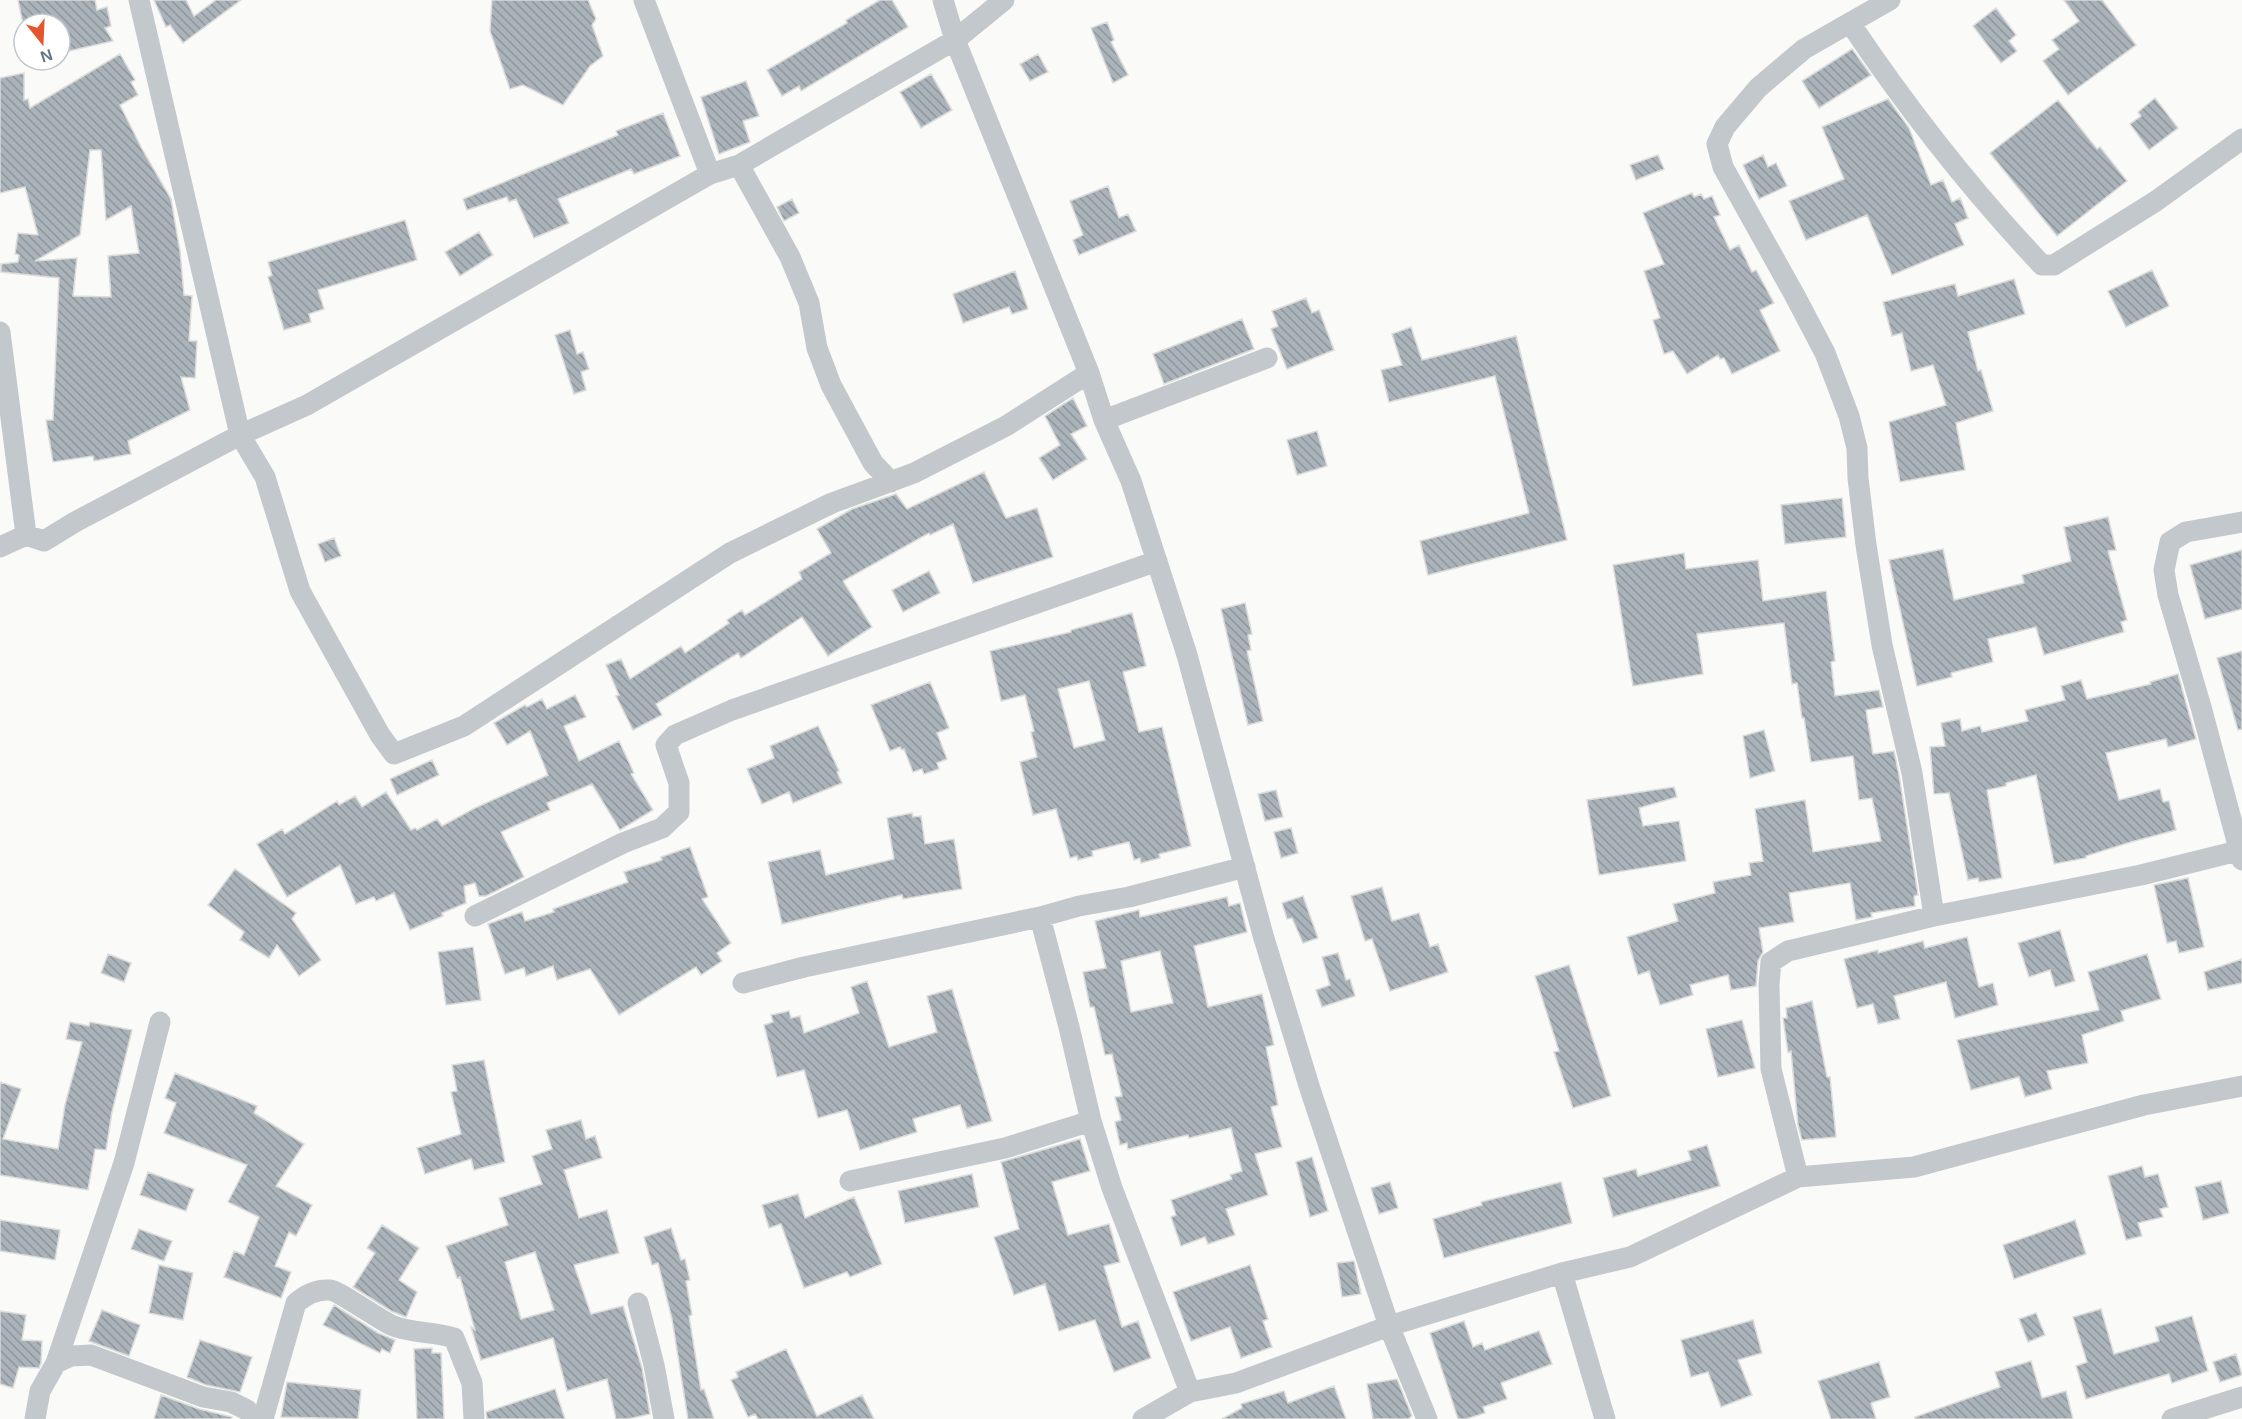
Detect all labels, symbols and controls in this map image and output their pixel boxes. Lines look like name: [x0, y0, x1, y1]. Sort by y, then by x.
north arrow: [12, 12, 72, 72]
text: N: [38, 46, 55, 66]

